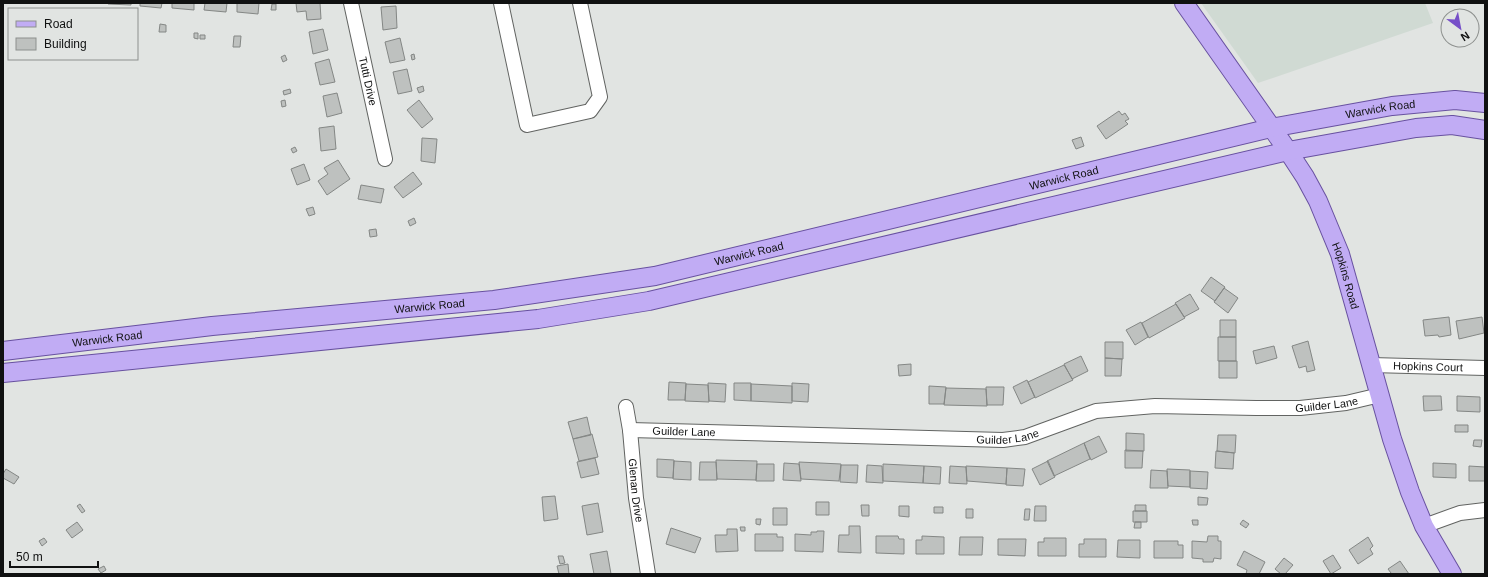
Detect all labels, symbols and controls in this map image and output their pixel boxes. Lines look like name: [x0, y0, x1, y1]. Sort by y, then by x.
legend: [8, 8, 138, 60]
north arrow: [1440, 8, 1480, 48]
text: Road: [44, 17, 73, 31]
text: N: [1459, 29, 1472, 44]
text: Building: [44, 37, 87, 51]
street label: Tutti Drive: [357, 56, 379, 107]
street label: Warwick Road: [1344, 98, 1416, 120]
street label: Warwick Road: [1028, 164, 1100, 192]
street label: Warwick Road: [713, 239, 785, 268]
street label: Hopkins Road: [1330, 240, 1361, 310]
street label: Warwick Road: [394, 297, 465, 315]
street label: Warwick Road: [72, 328, 143, 349]
street label: Hopkins Court: [1393, 360, 1463, 373]
street label: Guilder Lane: [1295, 394, 1359, 414]
street label: Guilder Lane: [652, 425, 716, 438]
street label: Guilder Lane: [976, 426, 1040, 446]
street label: Glenan Drive: [627, 458, 646, 523]
scale bar: [10, 543, 98, 569]
text: 50 m: [16, 550, 43, 564]

